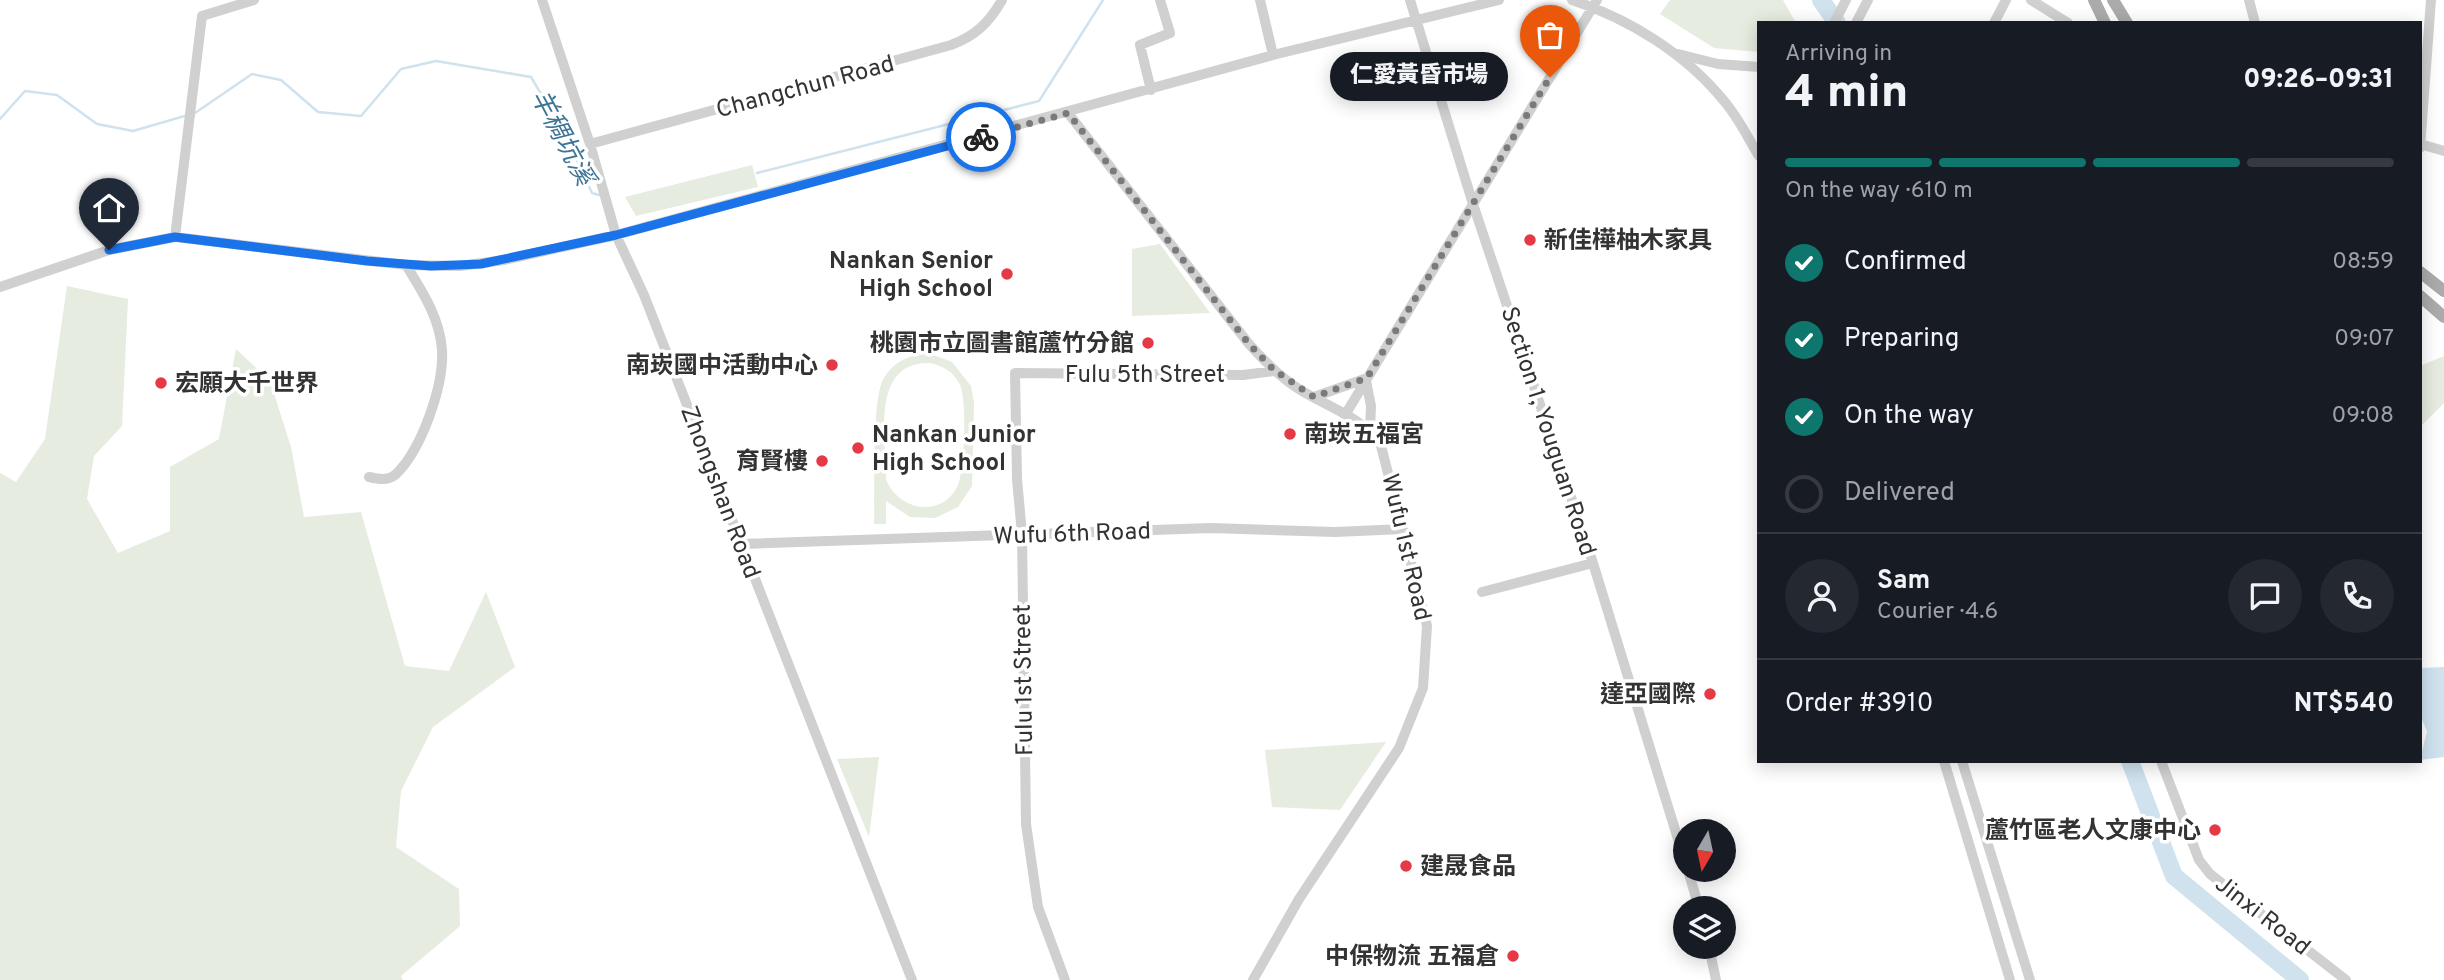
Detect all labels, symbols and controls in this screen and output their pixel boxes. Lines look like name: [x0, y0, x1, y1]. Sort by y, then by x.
pin: [1520, 5, 1580, 77]
icon: bag: [1531, 16, 1569, 54]
text: Arriving in: [1785, 40, 1892, 69]
street label: Changchun Road: [713, 50, 898, 126]
callout: 仁愛黃昏市場: [1330, 52, 1508, 102]
text: 仁愛黃昏市場: [1350, 62, 1488, 91]
text: 09:26–09:31: [2243, 64, 2394, 97]
text: 4 min: [1785, 65, 1909, 124]
water label: 羊稠坑溪: [522, 85, 602, 195]
courier: [946, 102, 1016, 172]
icon: bike: [962, 118, 1000, 156]
text: On the way · 610 m: [1785, 177, 1973, 206]
pin: [79, 178, 139, 250]
icon: home: [90, 189, 128, 227]
place label: 新佳樺柚木家具: [1544, 227, 1712, 257]
marker: 新佳樺柚木家具: [1522, 232, 1538, 248]
icon: check: [1785, 244, 1823, 282]
text: Confirmed: [1844, 246, 1967, 279]
place label: Nankan Senior High School: [829, 247, 993, 305]
text: 08:59: [2332, 248, 2394, 277]
marker: Nankan Senior High School: [999, 266, 1015, 282]
street label: Section 1, Youguan Road: [1493, 303, 1602, 560]
icon: check: [1785, 321, 1823, 359]
text: Preparing: [1844, 323, 1959, 356]
text: 09:07: [2334, 325, 2394, 354]
place label: 桃園市立圖書館蘆竹分館: [870, 330, 1134, 360]
marker: 桃園市立圖書館蘆竹分館: [1140, 335, 1156, 351]
place label: 南崁國中活動中心: [626, 352, 818, 382]
marker: 南崁國中活動中心: [824, 357, 840, 373]
street label: Fulu 5th Street: [1065, 361, 1225, 391]
place label: 宏願大千世界: [175, 370, 319, 400]
marker: 宏願大千世界: [153, 375, 169, 391]
icon: check: [1785, 398, 1823, 436]
text: On the way: [1844, 400, 1974, 433]
street label: Zhongshan Road: [672, 402, 766, 583]
text: 09:08: [2332, 402, 2394, 431]
place label: Nankan Junior High School: [872, 421, 1036, 479]
place label: 南崁五福宮: [1304, 421, 1424, 451]
marker: 南崁五福宮: [1282, 426, 1298, 442]
marker: Nankan Junior High School: [850, 440, 866, 456]
place label: 育賢樓: [736, 448, 808, 478]
marker: 育賢樓: [814, 453, 830, 469]
street label: Wufu 1st Road: [1374, 471, 1437, 624]
text: Delivered: [1844, 477, 1955, 510]
street label: Wufu 6th Road: [993, 517, 1151, 553]
button: person: [1785, 559, 1859, 633]
button: chat: [2228, 559, 2302, 633]
button: phone: [2320, 559, 2394, 633]
text: Sam: [1877, 565, 1930, 598]
text: Courier · 4.6: [1877, 598, 1998, 627]
street label: Fulu 1st Street: [1009, 604, 1041, 756]
place label: 達亞國際: [1600, 681, 1696, 711]
marker: 達亞國際: [1702, 686, 1718, 702]
text: Order #3910: [1785, 688, 1933, 721]
text: NT$540: [2294, 688, 2394, 721]
place label: 蘆竹區老人文康中心: [1985, 817, 2201, 847]
north arrow: [1673, 819, 1736, 882]
map controls: [1673, 819, 1736, 959]
marker: 蘆竹區老人文康中心: [2207, 822, 2223, 838]
place label: 建晟食品: [1420, 853, 1516, 883]
marker: 建晟食品: [1398, 858, 1414, 874]
street label: Jinxi Road: [2208, 870, 2315, 963]
button: layers: [1673, 896, 1736, 959]
place label: 中保物流 五福倉: [1325, 943, 1499, 973]
marker: 中保物流 五福倉: [1505, 948, 1521, 964]

